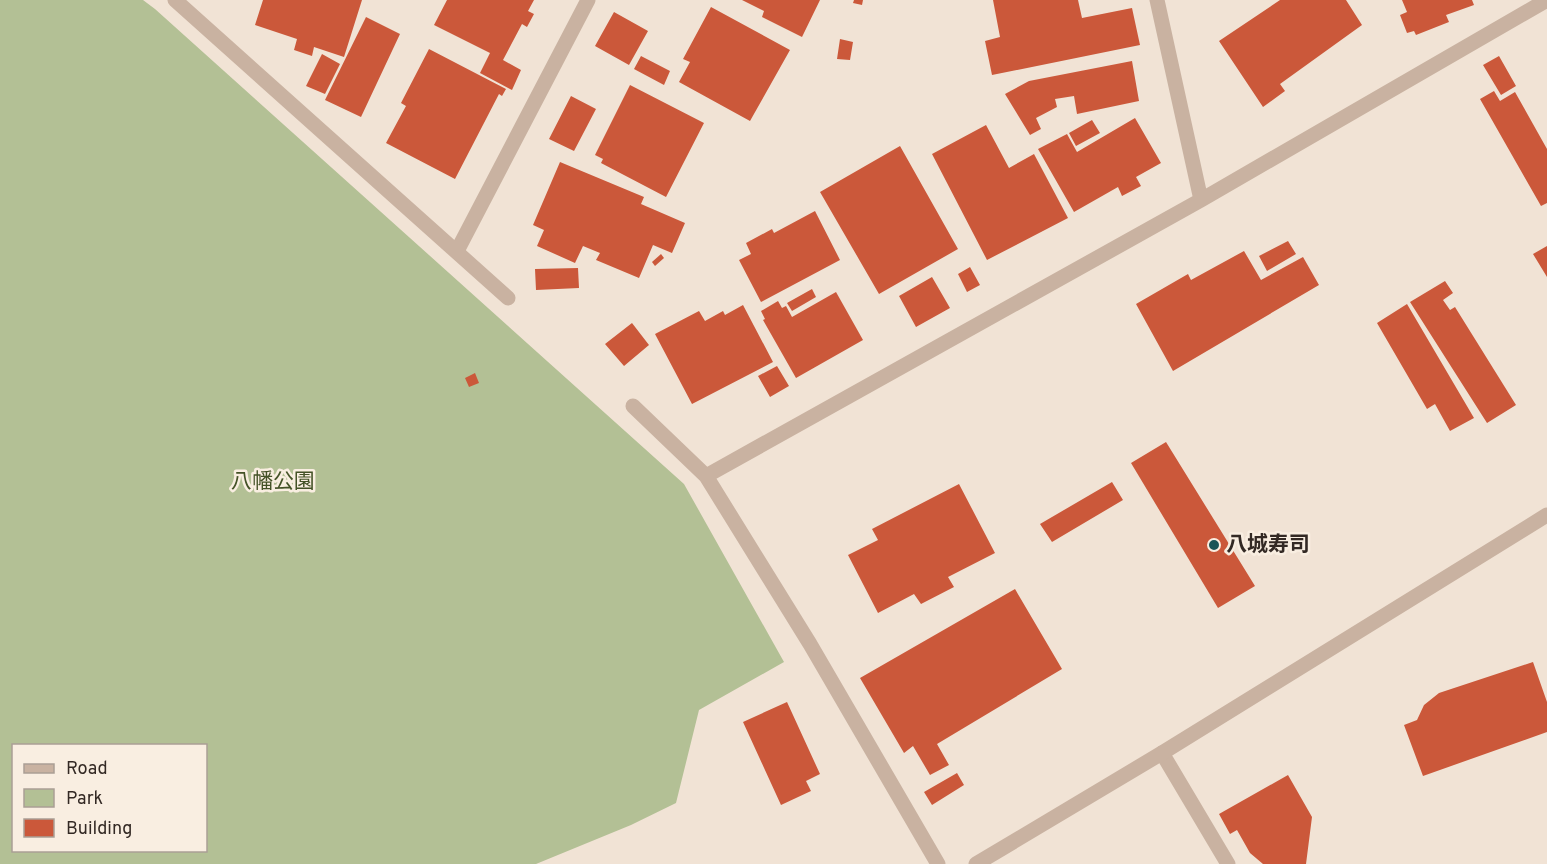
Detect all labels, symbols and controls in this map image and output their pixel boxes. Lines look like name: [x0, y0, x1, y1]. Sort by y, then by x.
park label: 八幡公園: [231, 469, 315, 496]
place label: 八城寿司: [1226, 532, 1310, 559]
marker: 八城寿司: [1207, 538, 1221, 552]
legend: [12, 744, 207, 852]
text: Road: [66, 758, 108, 781]
text: Park: [66, 788, 103, 811]
text: Building: [66, 818, 132, 841]

